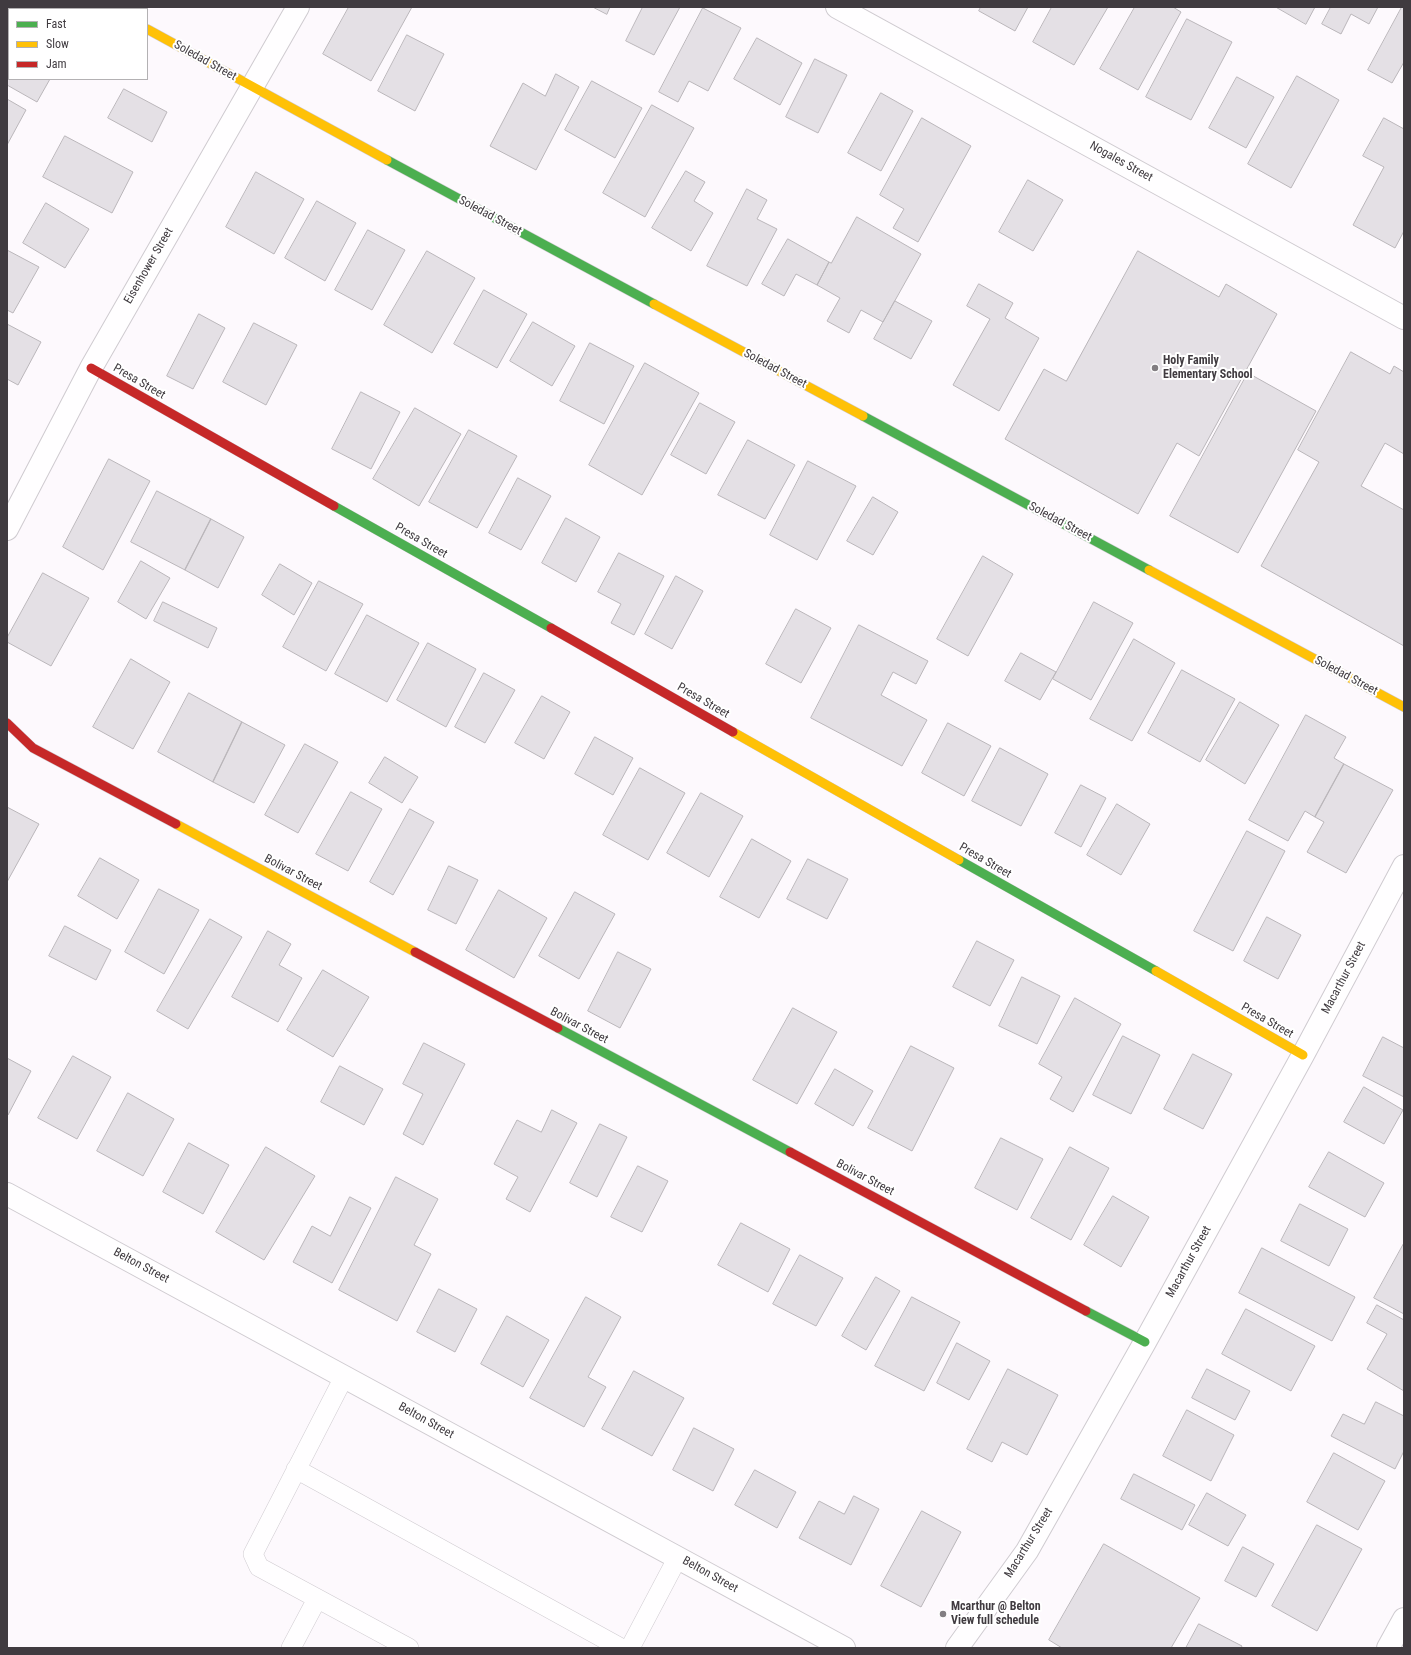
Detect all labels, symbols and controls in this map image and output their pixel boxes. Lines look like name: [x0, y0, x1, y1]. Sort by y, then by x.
legend: [8, 8, 148, 80]
text: Fast: [46, 17, 66, 31]
text: Slow: [46, 37, 69, 51]
street label: Soledad Street: [171, 38, 239, 84]
text: Jam: [46, 57, 67, 71]
street label: Nogales Street: [1087, 139, 1155, 185]
street label: Soledad Street: [456, 193, 524, 239]
street label: Eisenhower Street: [121, 225, 177, 307]
street label: Soledad Street: [741, 346, 809, 392]
place label: Holy Family Elementary School: [1163, 354, 1253, 382]
street label: Presa Street: [110, 361, 168, 403]
marker: Holy Family Elementary School: [1150, 363, 1160, 373]
street label: Soledad Street: [1026, 499, 1094, 545]
street label: Presa Street: [392, 520, 450, 562]
street label: Soledad Street: [1312, 653, 1380, 699]
street label: Presa Street: [674, 680, 732, 722]
street label: Presa Street: [956, 840, 1014, 882]
street label: Bolivar Street: [262, 852, 324, 894]
street label: Macarthur Street: [1319, 939, 1369, 1017]
street label: Presa Street: [1238, 1000, 1296, 1042]
street label: Bolivar Street: [548, 1005, 610, 1047]
street label: Bolivar Street: [834, 1157, 896, 1199]
street label: Macarthur Street: [1163, 1224, 1215, 1300]
street label: Belton Street: [111, 1245, 171, 1287]
street label: Belton Street: [396, 1400, 456, 1442]
street label: Macarthur Street: [1002, 1505, 1056, 1581]
street label: Belton Street: [680, 1554, 740, 1596]
place label: Mcarthur @ Belton View full schedule: [951, 1600, 1041, 1628]
marker: Mcarthur @ Belton View full schedule: [938, 1609, 948, 1619]

